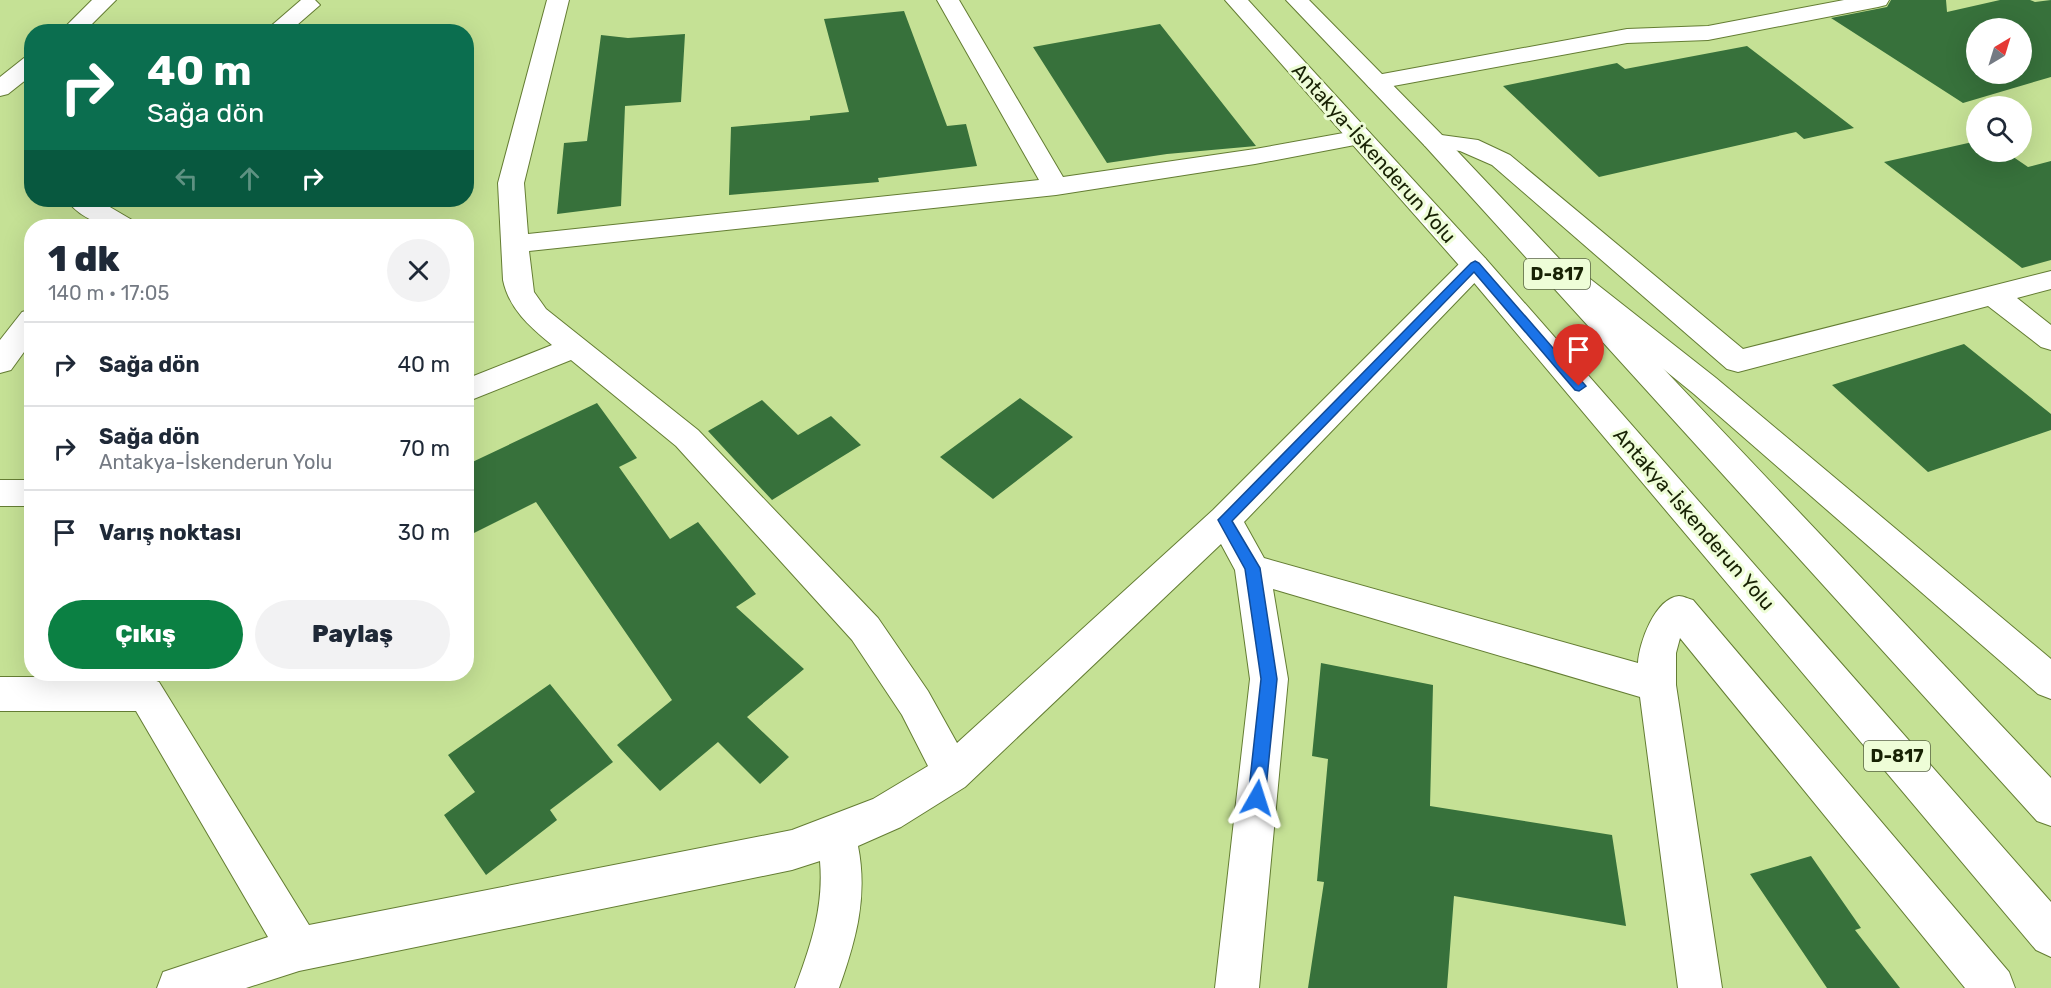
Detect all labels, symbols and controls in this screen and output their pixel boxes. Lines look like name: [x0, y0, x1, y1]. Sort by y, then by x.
north arrow: [1966, 18, 2032, 84]
map controls: [1966, 18, 2032, 162]
text: 40 m: [147, 46, 252, 96]
icon: right: [48, 48, 126, 126]
street label: Antakya-İskenderun Yolu: [1287, 58, 1461, 248]
button: search: [1966, 96, 2032, 162]
text: Sağa dön: [147, 97, 264, 129]
icon: left: [170, 162, 203, 195]
icon: ahead: [233, 162, 266, 195]
icon: right: [296, 162, 329, 195]
text: 1 dk: [48, 237, 120, 280]
button: close: [387, 239, 450, 302]
road number: D-817: [1524, 259, 1590, 289]
text: 140 m · 17:05: [48, 281, 169, 305]
pin: [1553, 324, 1604, 386]
icon: arrive: [1562, 333, 1595, 366]
icon: right: [48, 348, 81, 381]
text: Sağa dön: [99, 351, 200, 378]
text: 40 m: [397, 351, 450, 378]
text: Sağa dön: [99, 423, 200, 450]
street label: Antakya-İskenderun Yolu: [1608, 423, 1780, 615]
icon: right: [48, 432, 81, 465]
text: 70 m: [400, 435, 450, 462]
text: Antakya-İskenderun Yolu: [99, 450, 332, 474]
icon: arrive: [48, 516, 81, 549]
text: Varış noktası: [99, 519, 241, 546]
text: 30 m: [398, 519, 450, 546]
button: Çıkış: [48, 600, 243, 669]
button: Paylaş: [255, 600, 450, 669]
road number: D-817: [1864, 741, 1930, 771]
position arrow: [1225, 766, 1289, 830]

